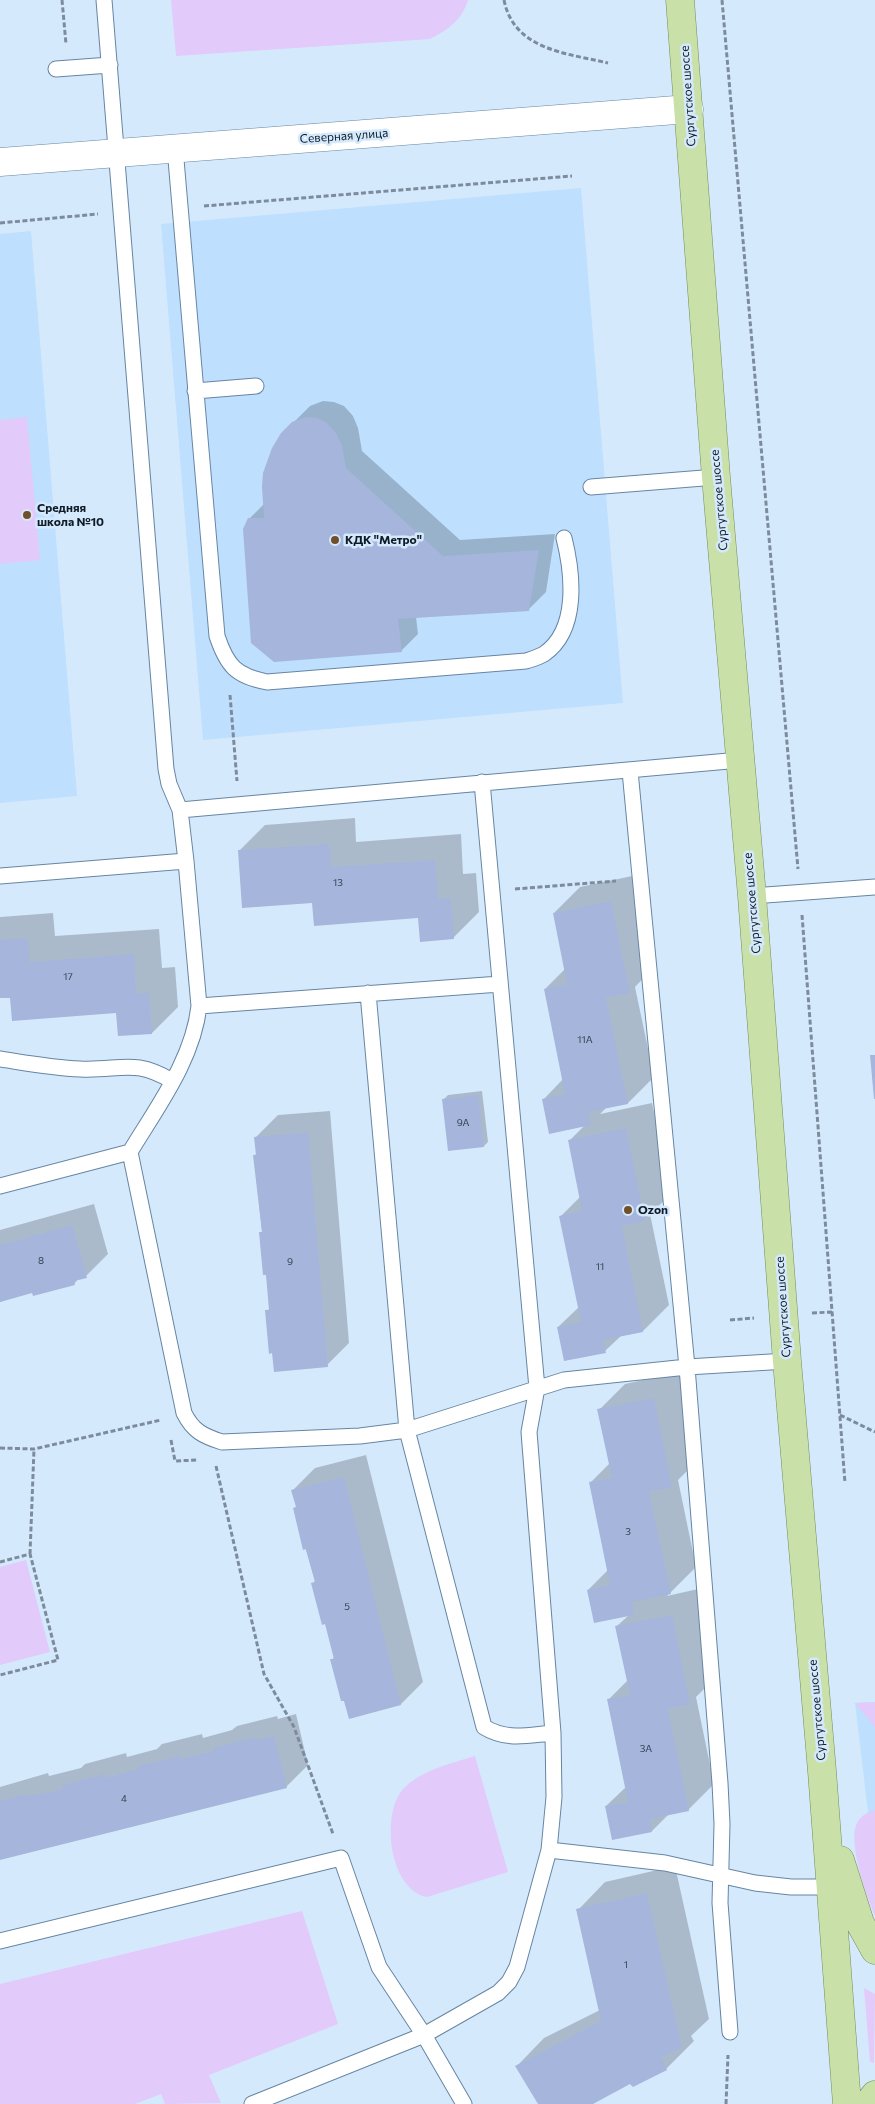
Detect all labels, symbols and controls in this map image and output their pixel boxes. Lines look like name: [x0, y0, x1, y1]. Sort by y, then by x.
street label: Сургутское шоссе: [677, 45, 699, 147]
street label: Северная улица: [299, 126, 389, 146]
street label: Сургутское шоссе: [707, 449, 731, 551]
place label: Средняя школа №10: [37, 501, 104, 529]
marker: Средняя школа №10: [21, 509, 33, 521]
place label: КДК "Метро": [345, 533, 422, 547]
marker: КДК "Метро": [329, 534, 341, 546]
street label: Сургутское шоссе: [740, 852, 764, 954]
house number: 13: [333, 877, 343, 889]
house number: 17: [63, 971, 73, 983]
house number: 11А: [577, 1034, 593, 1046]
house number: 9А: [457, 1117, 469, 1129]
place label: Ozon: [638, 1203, 668, 1217]
marker: Ozon: [622, 1204, 634, 1216]
house number: 8: [38, 1255, 44, 1267]
house number: 9: [287, 1256, 293, 1268]
street label: Сургутское шоссе: [772, 1256, 794, 1358]
house number: 11: [596, 1261, 604, 1273]
house number: 3: [625, 1526, 631, 1538]
house number: 5: [344, 1601, 350, 1613]
street label: Сургутское шоссе: [805, 1659, 829, 1761]
house number: 3А: [640, 1743, 652, 1755]
house number: 4: [121, 1793, 127, 1805]
house number: 1: [624, 1959, 628, 1971]

